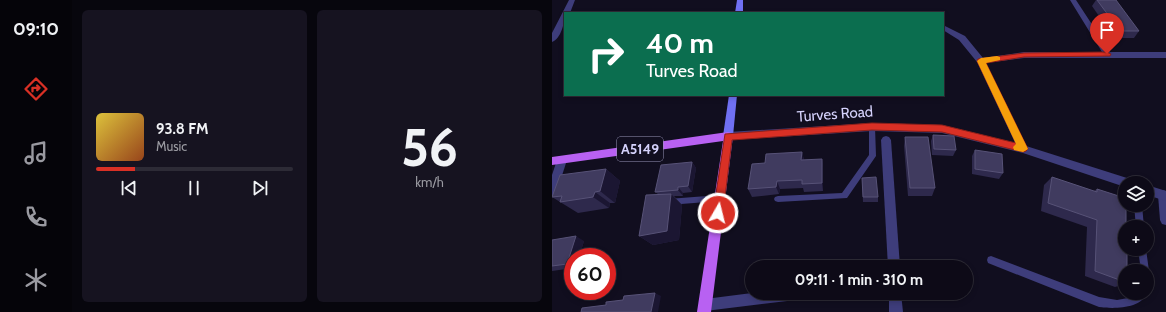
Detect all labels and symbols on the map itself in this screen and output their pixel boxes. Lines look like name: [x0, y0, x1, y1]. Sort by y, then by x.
pin: [1090, 13, 1124, 54]
street label: Turves Road: [796, 102, 874, 126]
road number: A5149: [617, 137, 663, 161]
position arrow: [697, 192, 739, 234]
speed limit sign: 60: [564, 248, 616, 300]

